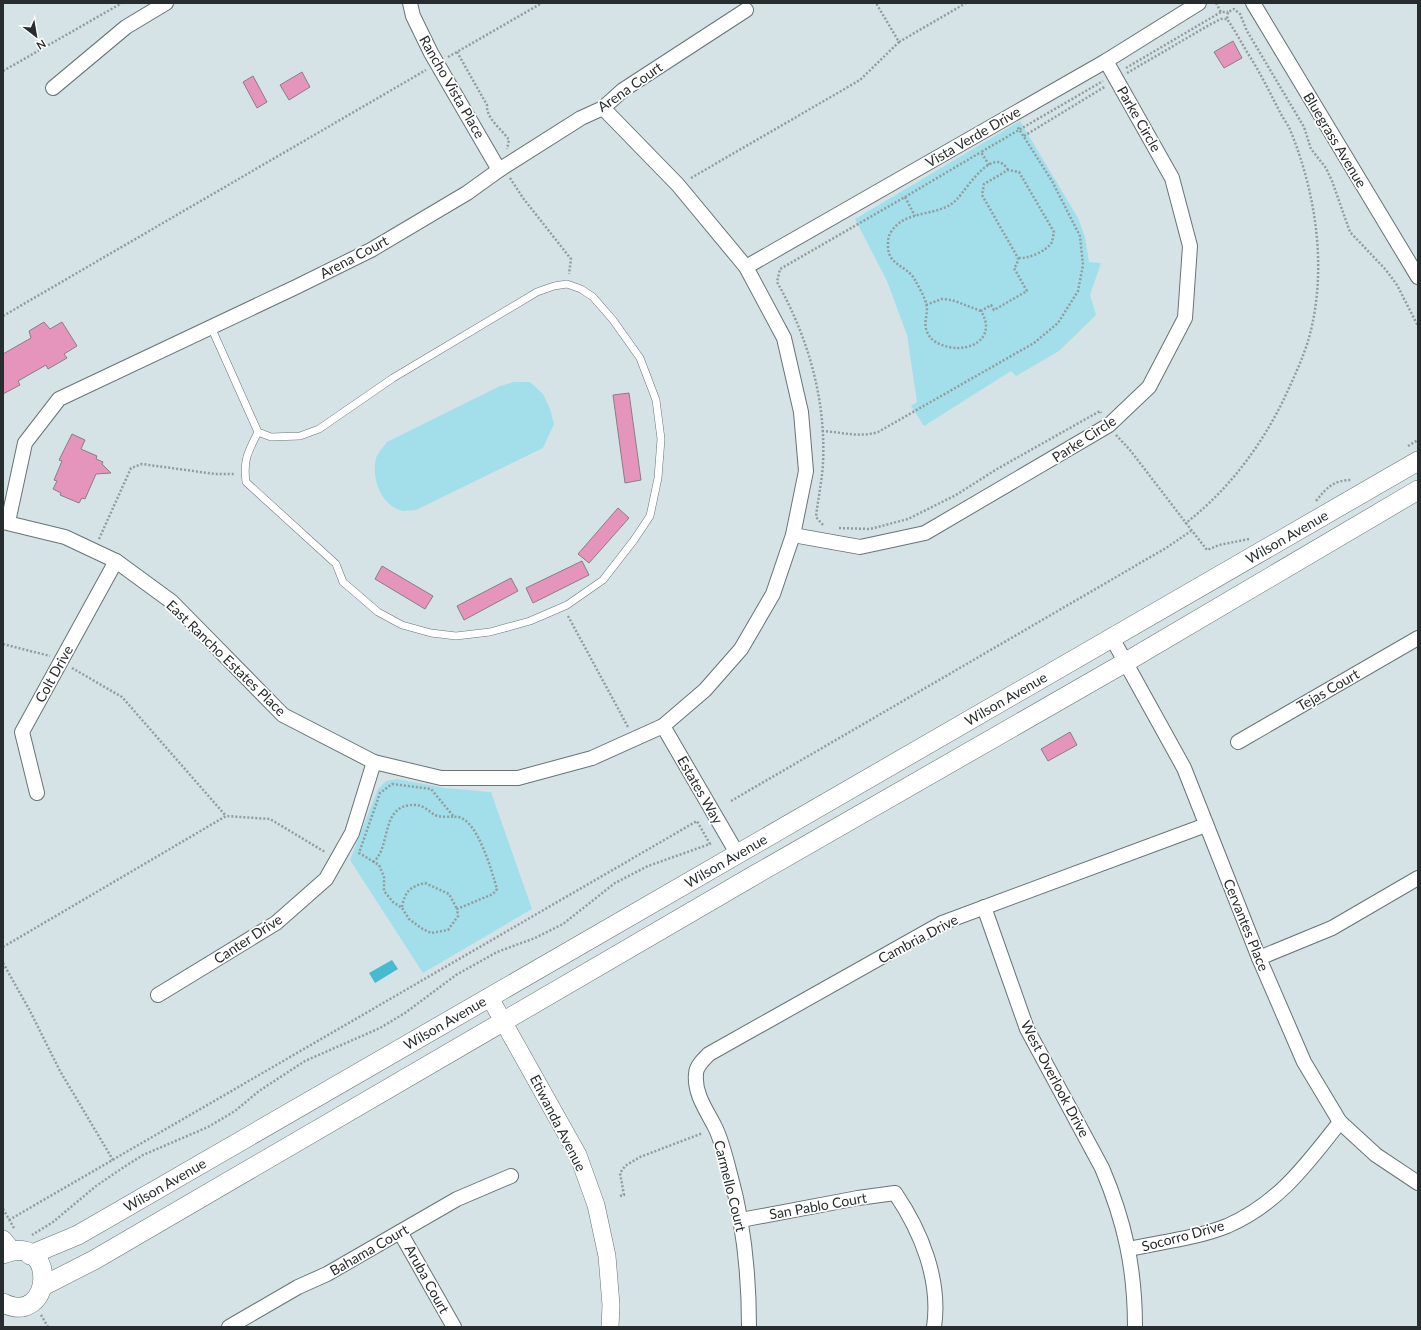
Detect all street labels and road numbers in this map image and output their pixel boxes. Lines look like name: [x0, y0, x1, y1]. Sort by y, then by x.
street label: Rancho Vista Place: [416, 32, 489, 141]
street label: Arena Court: [594, 58, 665, 115]
street label: Parke Circle: [1114, 83, 1165, 155]
street label: Bluegrass Avenue: [1300, 89, 1371, 191]
street label: Vista Verde Drive: [922, 103, 1023, 171]
street label: Arena Court: [317, 231, 391, 282]
street label: Parke Circle: [1049, 412, 1119, 466]
street label: Wilson Avenue: [1242, 506, 1331, 567]
street label: East Rancho Estates Place: [163, 596, 290, 719]
street label: Colt Drive: [31, 642, 76, 705]
street label: Tejas Court: [1294, 665, 1362, 714]
street label: Wilson Avenue: [961, 668, 1050, 729]
street label: Estates Way: [674, 753, 727, 827]
street label: Wilson Avenue: [681, 830, 770, 891]
street label: Cervantes Place: [1220, 876, 1273, 973]
street label: Canter Drive: [210, 910, 285, 967]
street label: Cambria Drive: [875, 910, 961, 967]
street label: Wilson Avenue: [400, 992, 489, 1053]
street label: West Overlook Drive: [1017, 1018, 1093, 1140]
street label: Etiwanda Avenue: [527, 1072, 590, 1174]
street label: Carmello Court: [711, 1138, 750, 1233]
street label: Wilson Avenue: [120, 1154, 209, 1215]
street label: San Pablo Court: [768, 1189, 868, 1222]
street label: Socorro Drive: [1140, 1216, 1226, 1255]
street label: Bahama Court: [326, 1220, 411, 1279]
street label: Aruba Court: [402, 1241, 453, 1316]

